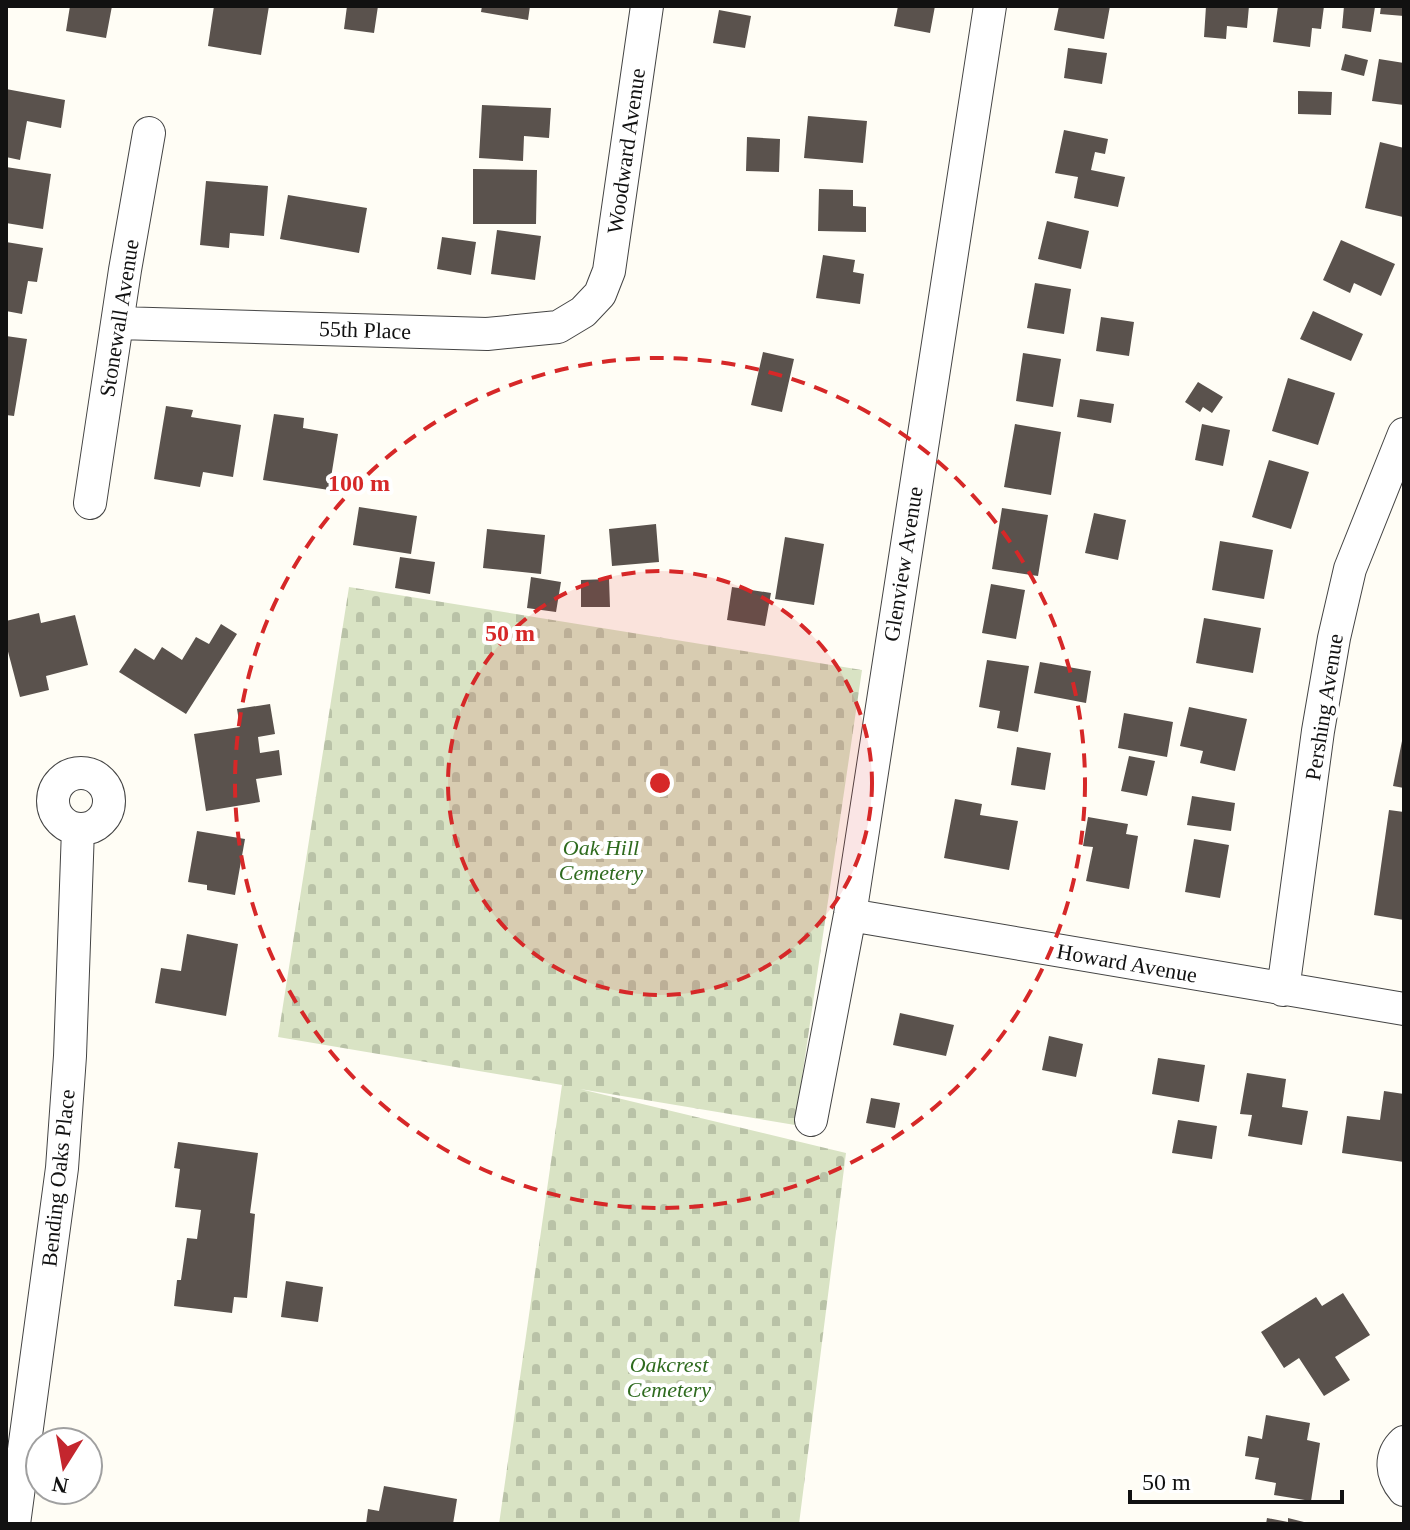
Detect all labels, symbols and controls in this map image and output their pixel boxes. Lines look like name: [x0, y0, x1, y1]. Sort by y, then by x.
street label: Woodward Avenue: [602, 67, 650, 235]
street label: Stonewall Avenue: [94, 237, 144, 399]
street label: 55th Place: [318, 316, 412, 344]
text: 100 m: [328, 470, 390, 496]
street label: Glenview Avenue: [878, 485, 928, 643]
text: 50 m: [485, 620, 535, 646]
street label: Pershing Avenue: [1300, 632, 1348, 782]
centre of rings: [646, 769, 674, 797]
park label: Oak Hill Cemetery: [559, 835, 643, 885]
street label: Howard Avenue: [1055, 938, 1199, 988]
street label: Bending Oaks Place: [36, 1088, 80, 1268]
park label: Oakcrest Cemetery: [627, 1352, 711, 1402]
north arrow: [24, 1426, 104, 1506]
scale bar: [1130, 1454, 1342, 1504]
text: 50 m: [1142, 1469, 1191, 1495]
text: N: [50, 1471, 70, 1499]

